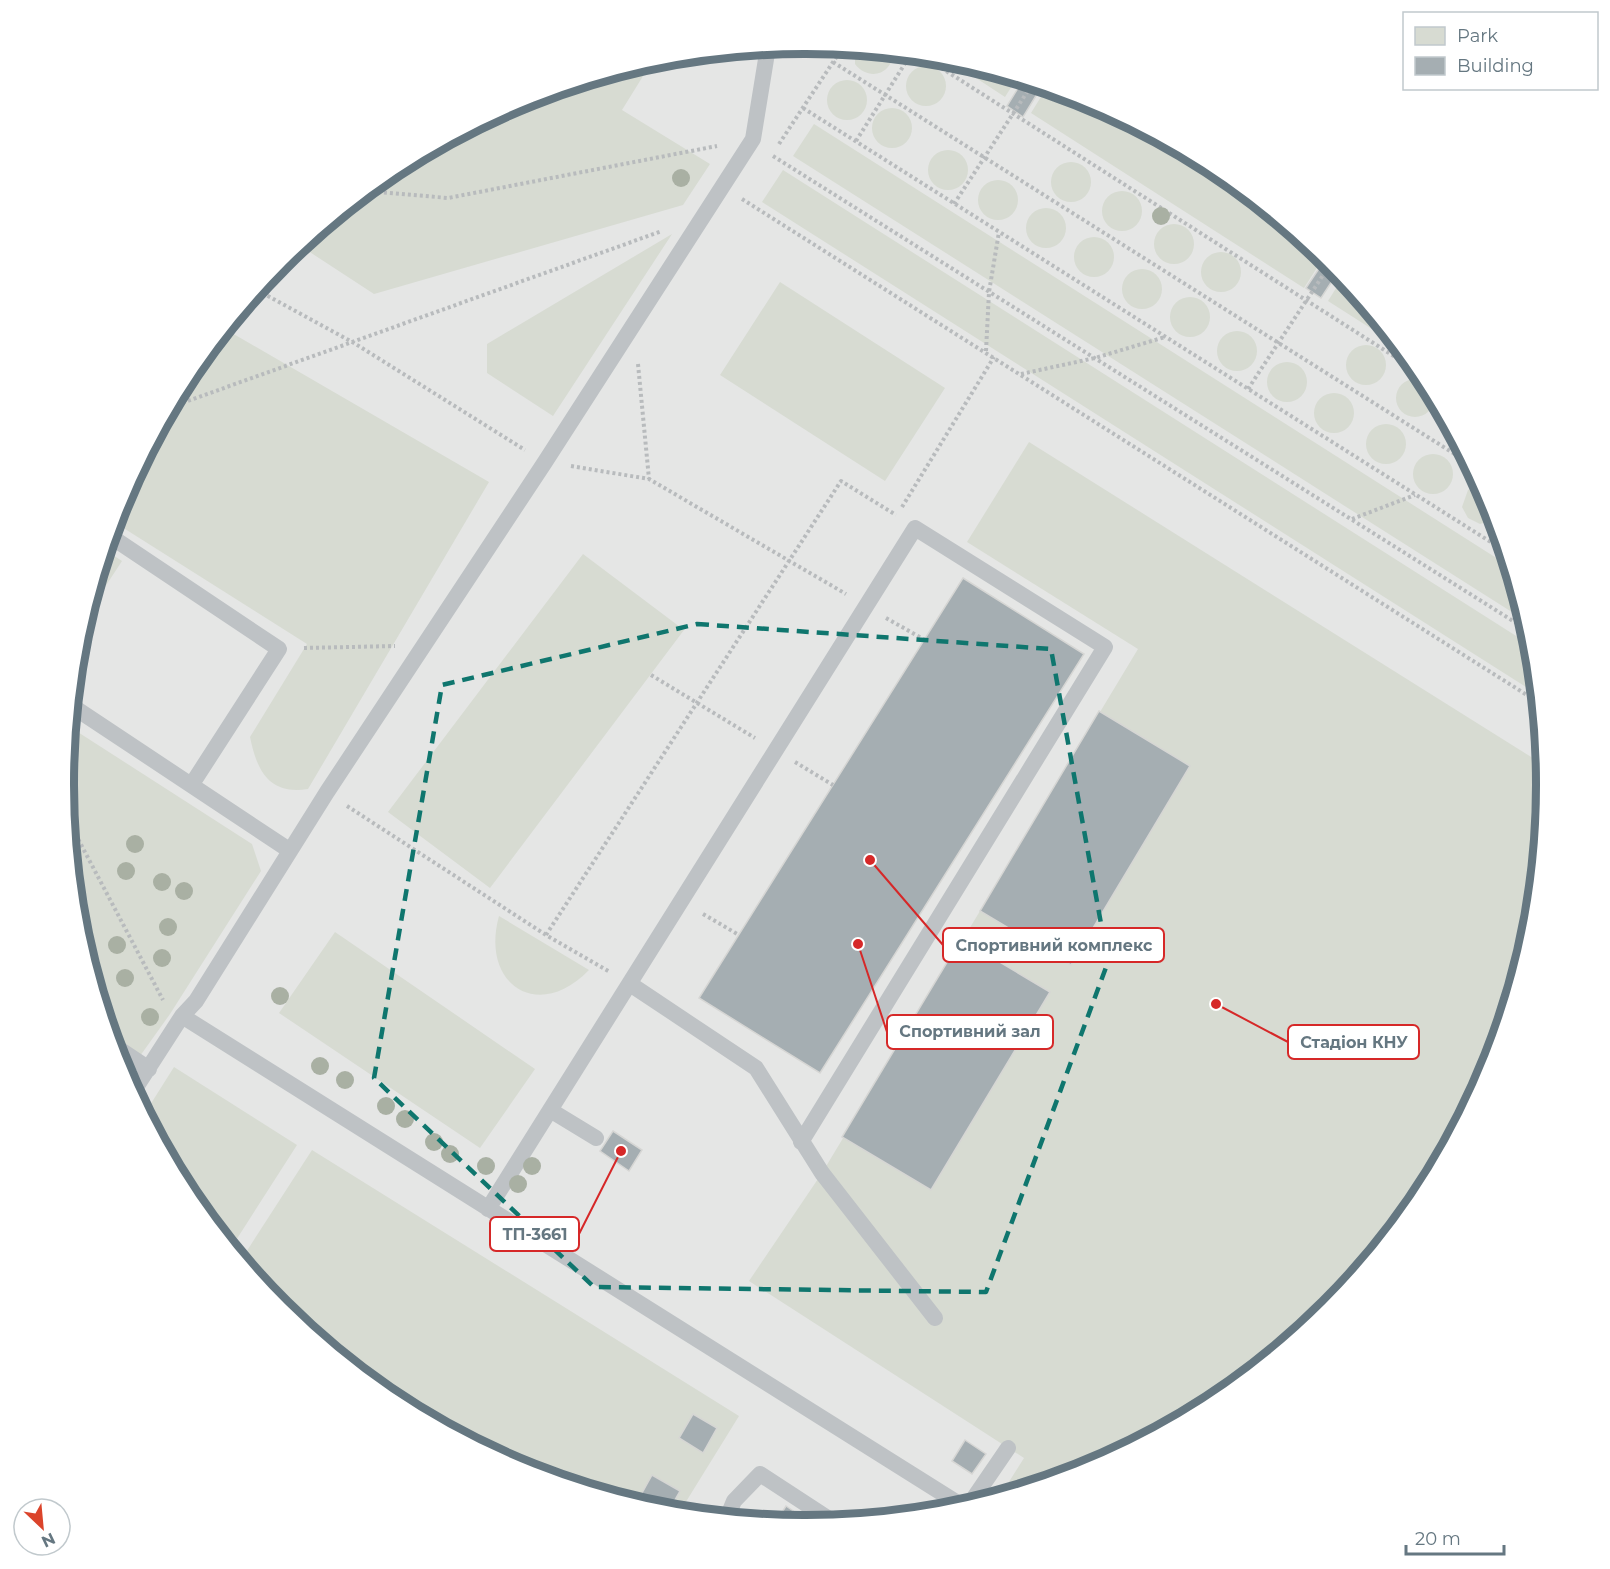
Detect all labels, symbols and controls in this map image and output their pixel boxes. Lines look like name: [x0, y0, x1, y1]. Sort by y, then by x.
legend: [1403, 12, 1598, 90]
text: Park: [1457, 25, 1498, 47]
text: Building: [1457, 55, 1534, 77]
callout: Спортивний комплекс: [943, 928, 1164, 962]
text: Спортивний комплекс: [956, 936, 1153, 955]
callout: Спортивний зал: [887, 1015, 1053, 1049]
text: Спортивний зал: [899, 1022, 1041, 1041]
callout: Стадіон КНУ: [1288, 1025, 1419, 1059]
text: Стадіон КНУ: [1300, 1033, 1408, 1052]
callout: ТП-3661: [490, 1217, 579, 1251]
text: ТП-3661: [502, 1225, 568, 1244]
north arrow: [12, 1497, 72, 1557]
scale bar: [1406, 1518, 1504, 1556]
text: 20 m: [1415, 1528, 1461, 1550]
text: N: [38, 1529, 58, 1551]

